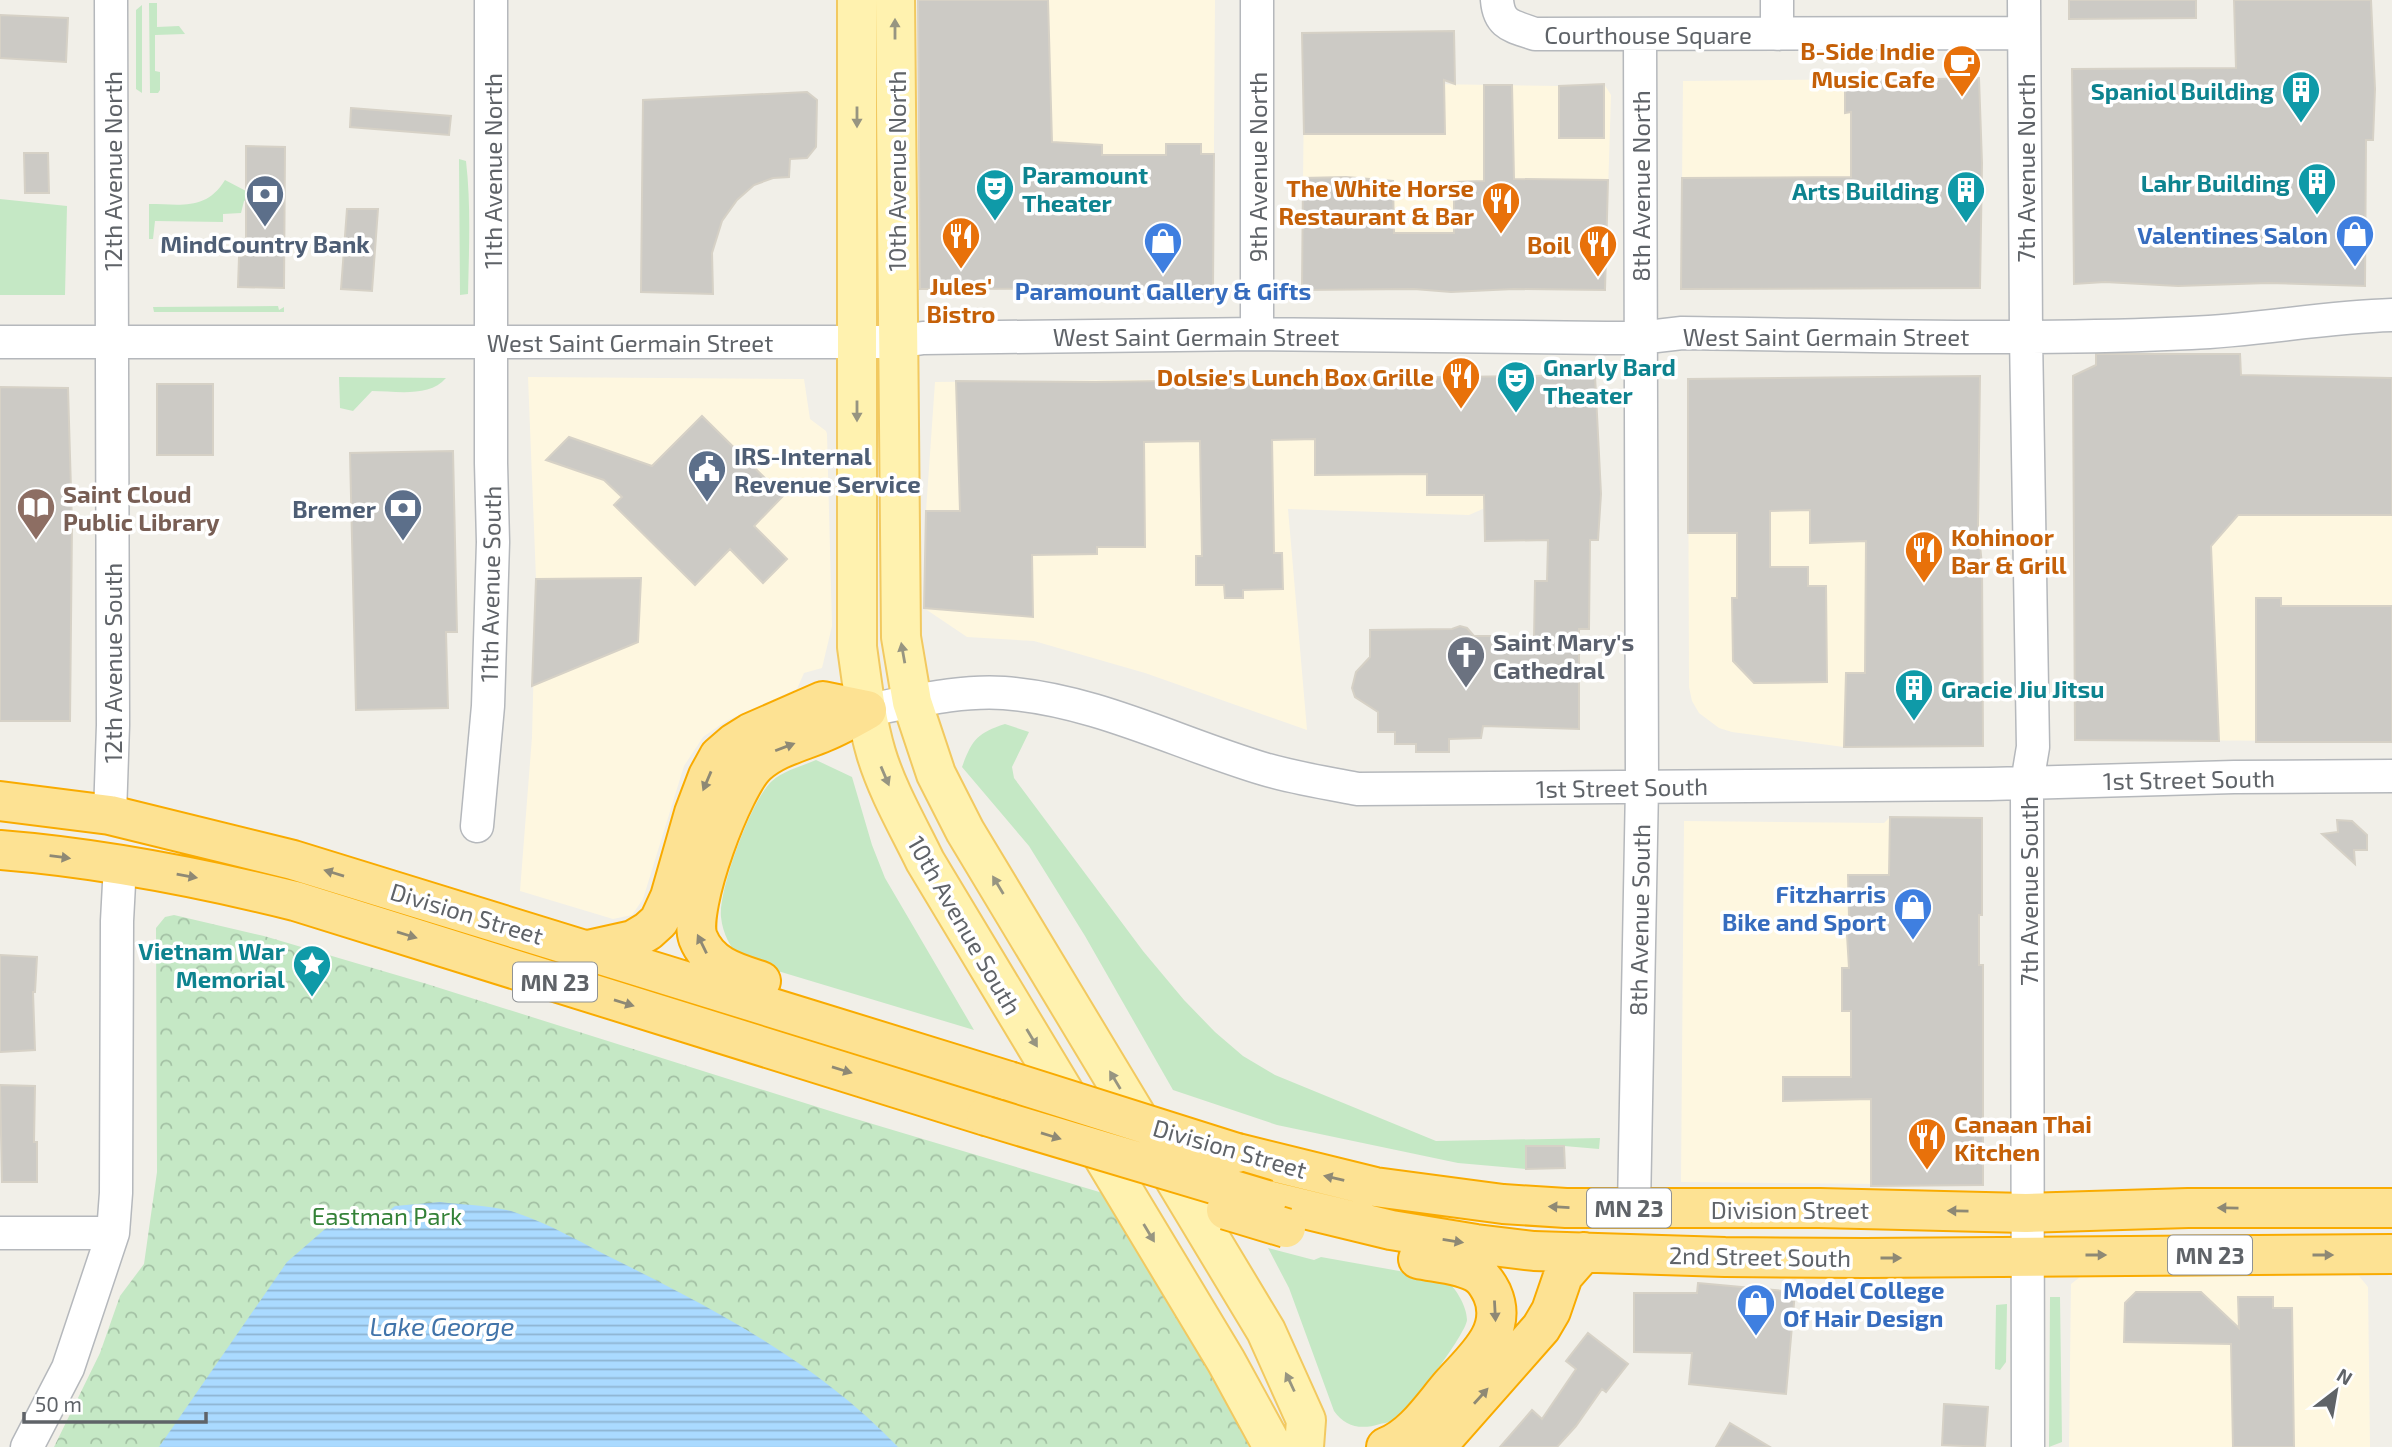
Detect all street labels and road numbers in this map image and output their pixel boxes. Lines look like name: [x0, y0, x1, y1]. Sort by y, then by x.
street label: Courthouse Square: [1544, 20, 1752, 49]
street label: 12th Avenue North: [98, 71, 127, 271]
street label: 10th Avenue North: [882, 71, 911, 271]
street label: 9th Avenue North: [1243, 72, 1272, 262]
street label: 11th Avenue North: [478, 73, 507, 269]
street label: 7th Avenue North: [2011, 73, 2040, 263]
street label: 8th Avenue North: [1626, 90, 1655, 282]
street label: West Saint Germain Street: [1053, 322, 1339, 351]
street label: West Saint Germain Street: [1683, 322, 1969, 351]
street label: West Saint Germain Street: [487, 328, 773, 357]
street label: 11th Avenue South: [474, 485, 506, 683]
street label: 12th Avenue South: [98, 563, 127, 763]
street label: 1st Street South: [2103, 763, 2275, 795]
street label: 1st Street South: [1536, 771, 1708, 803]
street label: 7th Avenue South: [2014, 796, 2043, 986]
street label: 8th Avenue South: [1623, 824, 1655, 1016]
street label: 10th Avenue South: [902, 830, 1028, 1020]
street label: Division Street: [387, 876, 547, 950]
road number: MN 23: [513, 962, 597, 1001]
street label: Division Street: [1150, 1112, 1310, 1184]
road number: MN 23: [1587, 1189, 1671, 1228]
street label: Division Street: [1711, 1195, 1869, 1224]
road number: MN 23: [2168, 1236, 2252, 1274]
street label: 2nd Street South: [1669, 1240, 1851, 1272]

